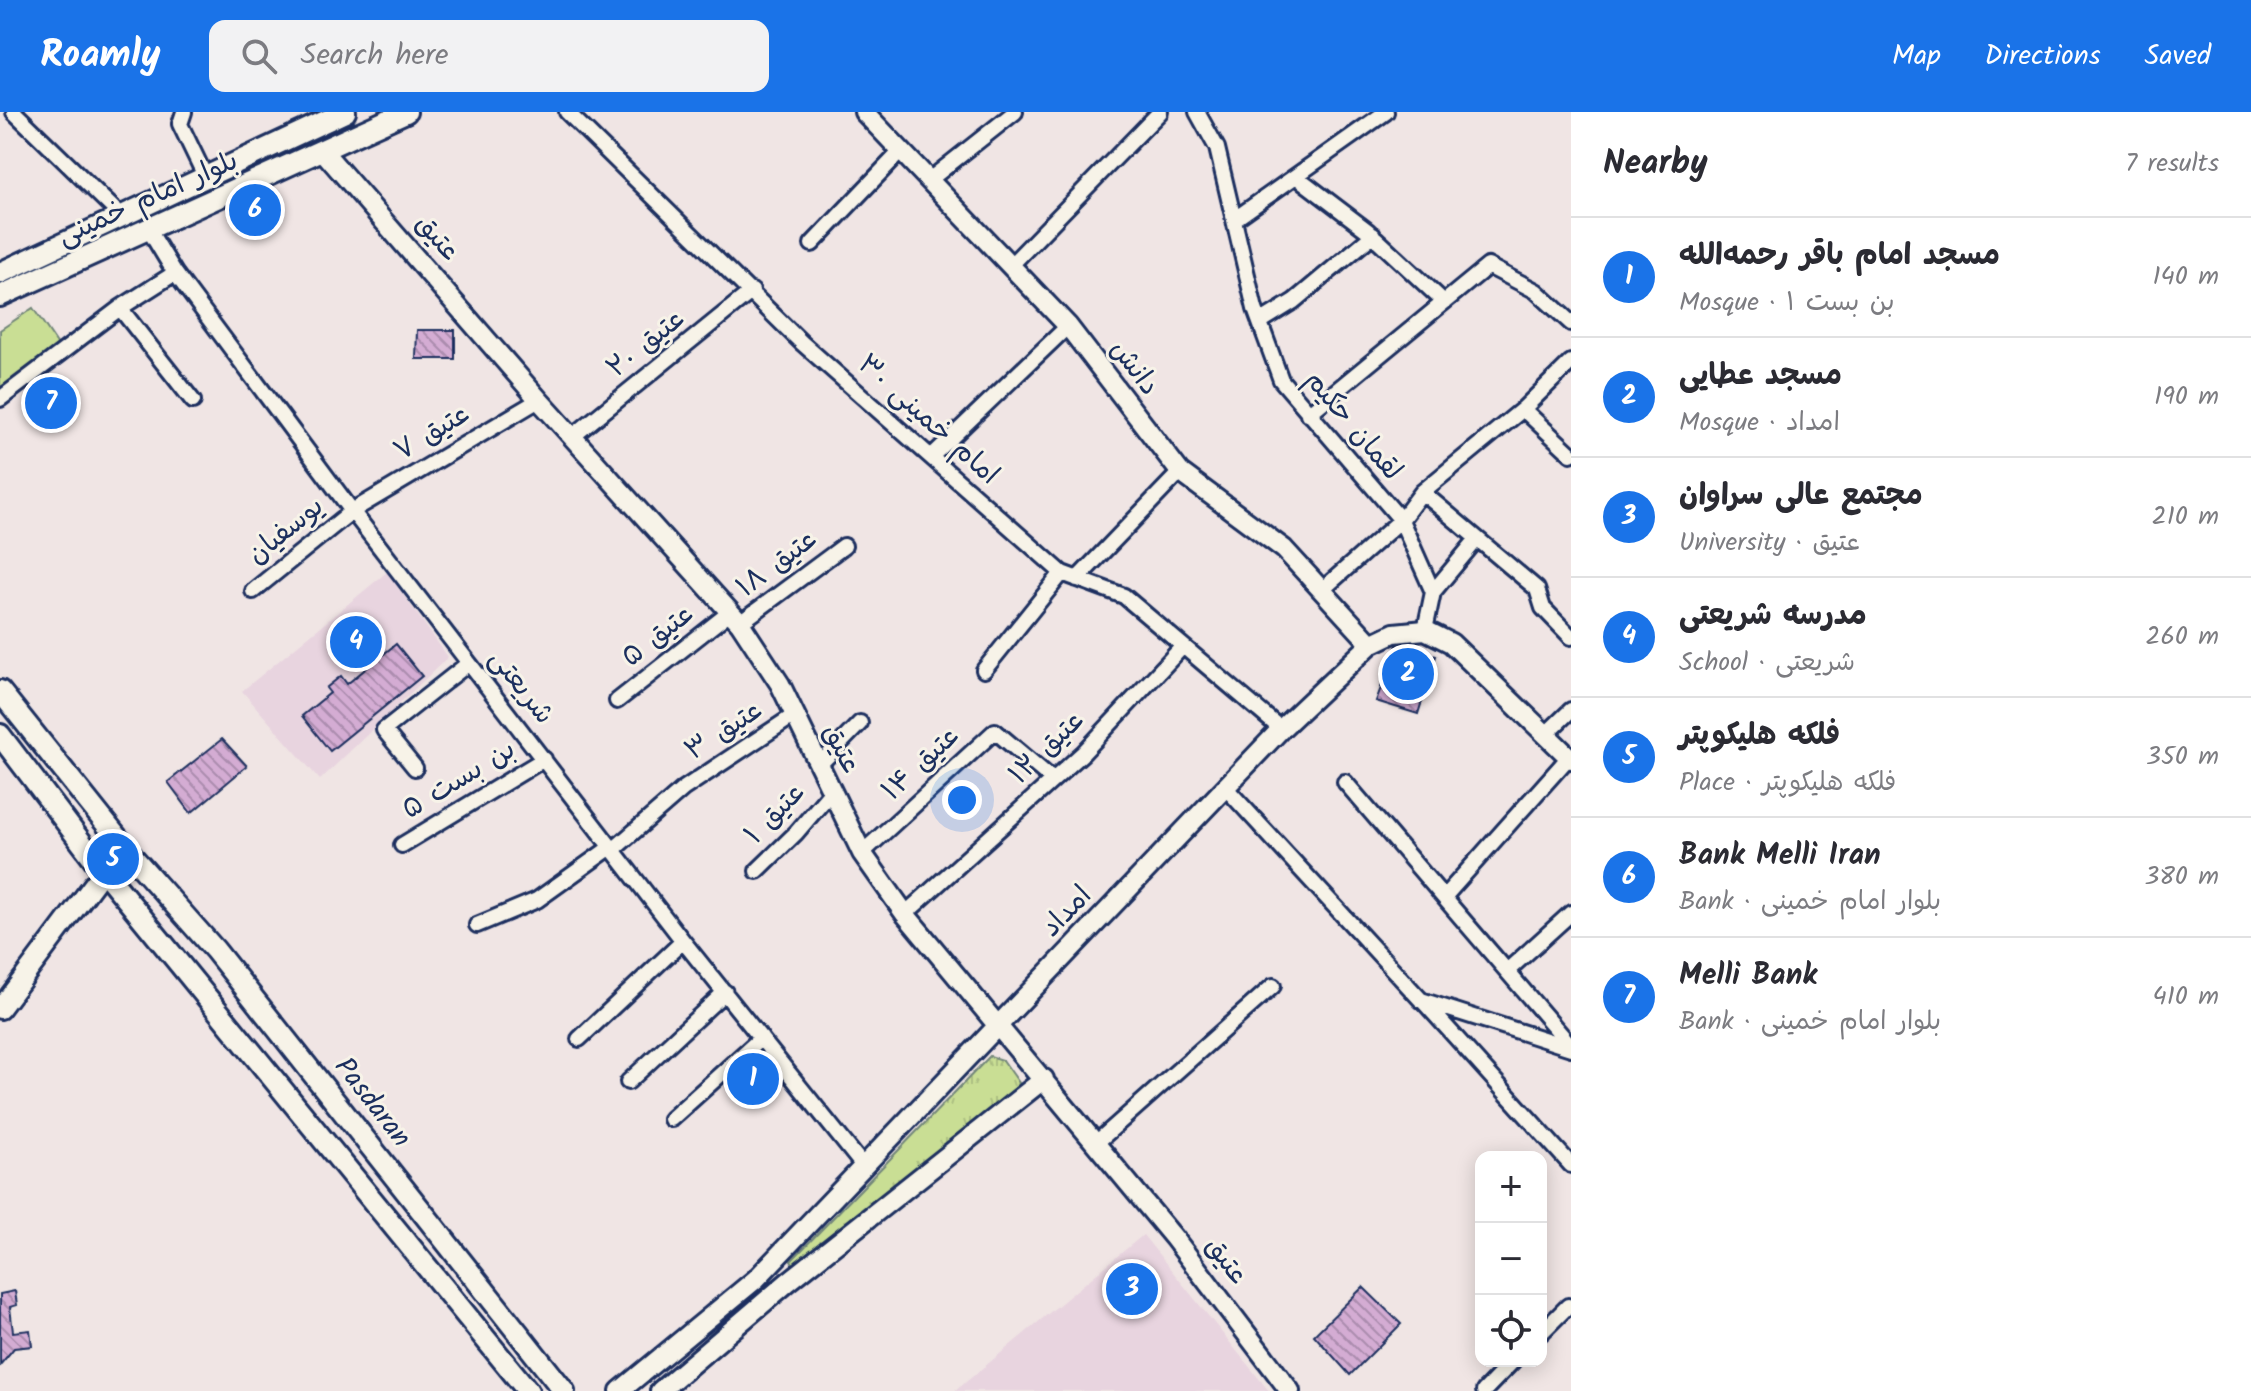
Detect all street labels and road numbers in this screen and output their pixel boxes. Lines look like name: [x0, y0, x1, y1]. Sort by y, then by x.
street label: بلوار امام خمینی: [50, 139, 246, 259]
street label: عتیق: [403, 204, 471, 272]
street label: عتیق ۲۰: [597, 298, 695, 390]
street label: دانش: [1098, 330, 1170, 406]
street label: امام خمینی ۳۰: [847, 343, 1009, 497]
street label: لقمان حکیم: [1293, 361, 1413, 491]
street label: عتیق ۷: [385, 393, 479, 473]
street label: یوسفیان: [237, 486, 335, 576]
street label: عتیق ۱۸: [727, 518, 827, 610]
street label: عتیق ۵: [612, 593, 704, 679]
street label: شریعتی: [477, 639, 565, 735]
street label: عتیق ۳: [676, 689, 772, 773]
street label: عتیق ۱۲: [998, 700, 1096, 796]
street label: عتیق: [809, 716, 873, 782]
street label: عتیق ۱۴: [871, 716, 971, 812]
street label: بن بست ۵: [393, 728, 525, 832]
street label: عتیق ۱: [734, 772, 816, 856]
street label: امداد: [1031, 875, 1103, 949]
street label: Pasdaran: [322, 1048, 422, 1158]
street label: عتیق: [1193, 1227, 1259, 1295]

